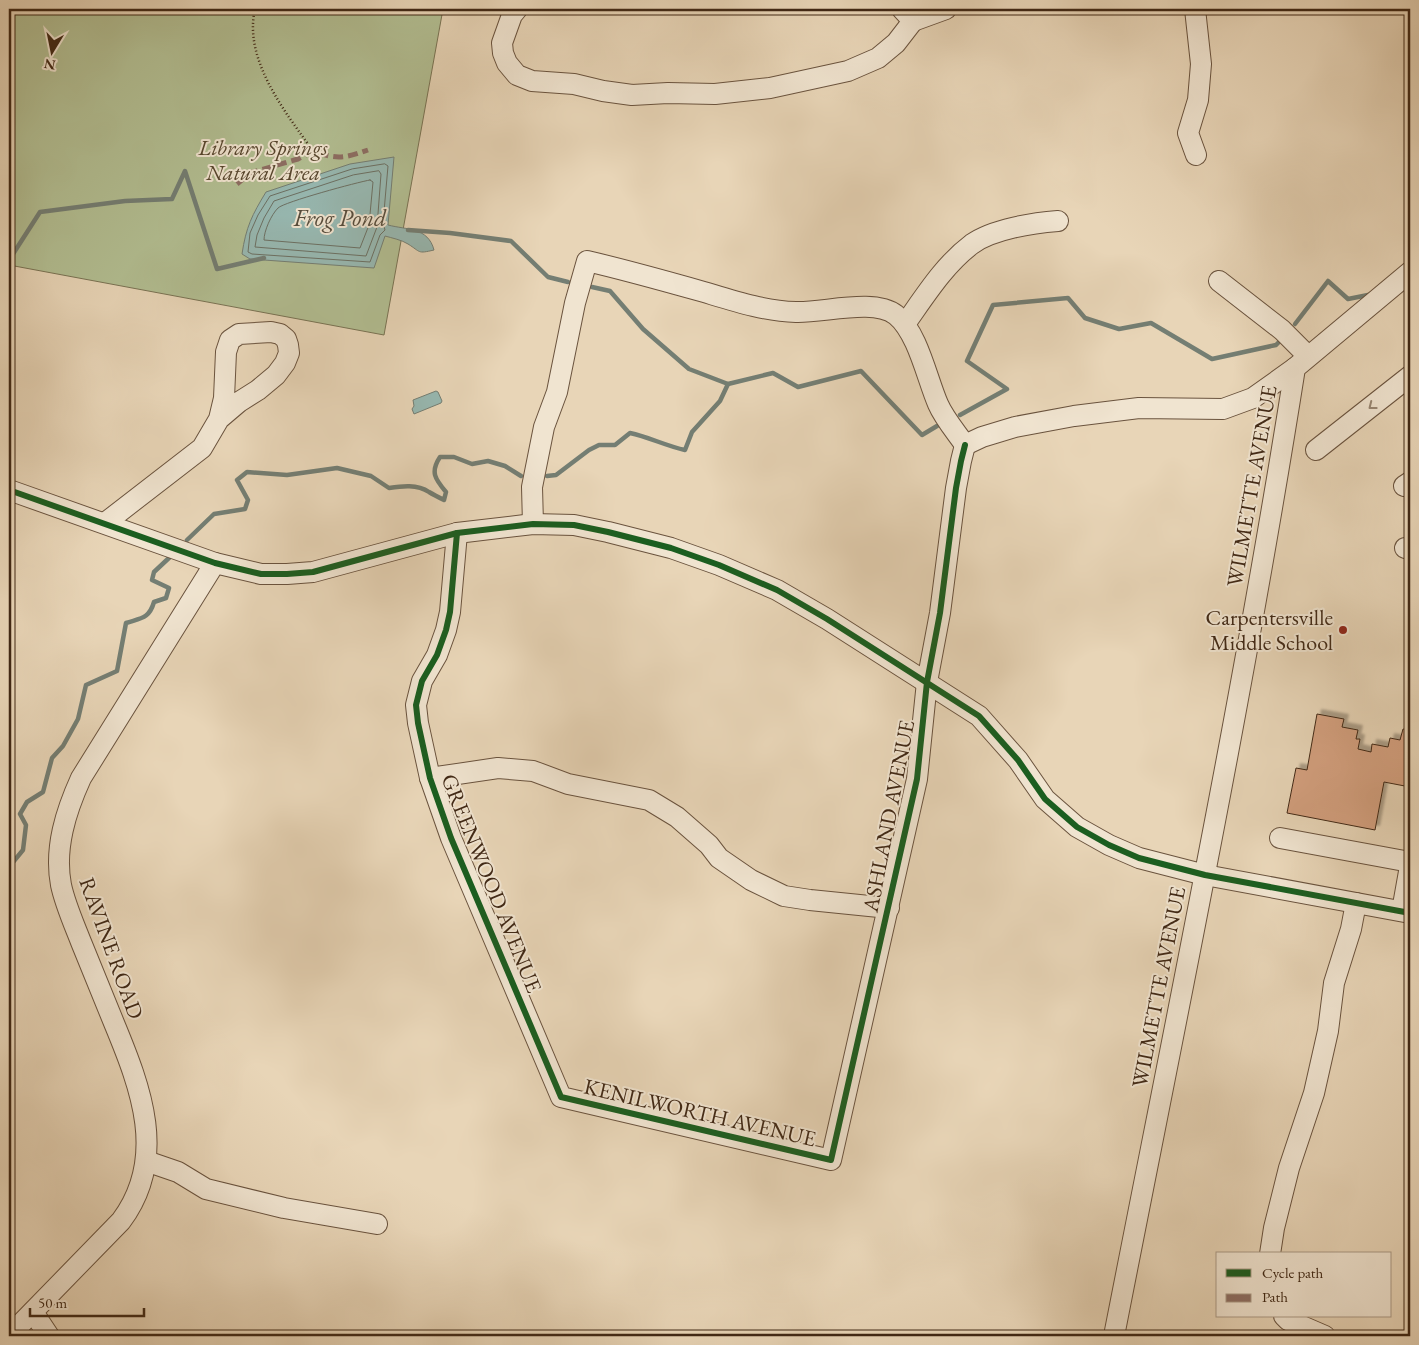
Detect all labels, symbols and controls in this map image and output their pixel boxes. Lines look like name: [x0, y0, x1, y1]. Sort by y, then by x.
north arrow: [28, 28, 78, 78]
text: N: [42, 55, 57, 75]
park label: Library Springs Natural Area: [197, 133, 329, 187]
water label: Frog Pond: [293, 202, 387, 233]
street label: WILMETTE AVENUE: [1219, 383, 1284, 589]
one-way arrow: [1368, 400, 1378, 409]
place label: Carpentersville Middle School: [1206, 603, 1333, 657]
marker: Carpentersville Middle School: [1337, 624, 1349, 636]
street label: ASHLAND AVENUE: [855, 718, 921, 916]
street label: GREENWOOD AVENUE: [434, 770, 549, 997]
street label: RAVINE ROAD: [72, 873, 151, 1023]
street label: WILMETTE AVENUE: [1125, 884, 1192, 1090]
street label: KENILWORTH AVENUE: [581, 1072, 819, 1153]
legend: [1216, 1252, 1392, 1318]
text: Cycle path: [1262, 1263, 1324, 1282]
scale bar: [30, 1285, 144, 1317]
text: Path: [1262, 1287, 1288, 1306]
text: 50 m: [38, 1293, 67, 1312]

